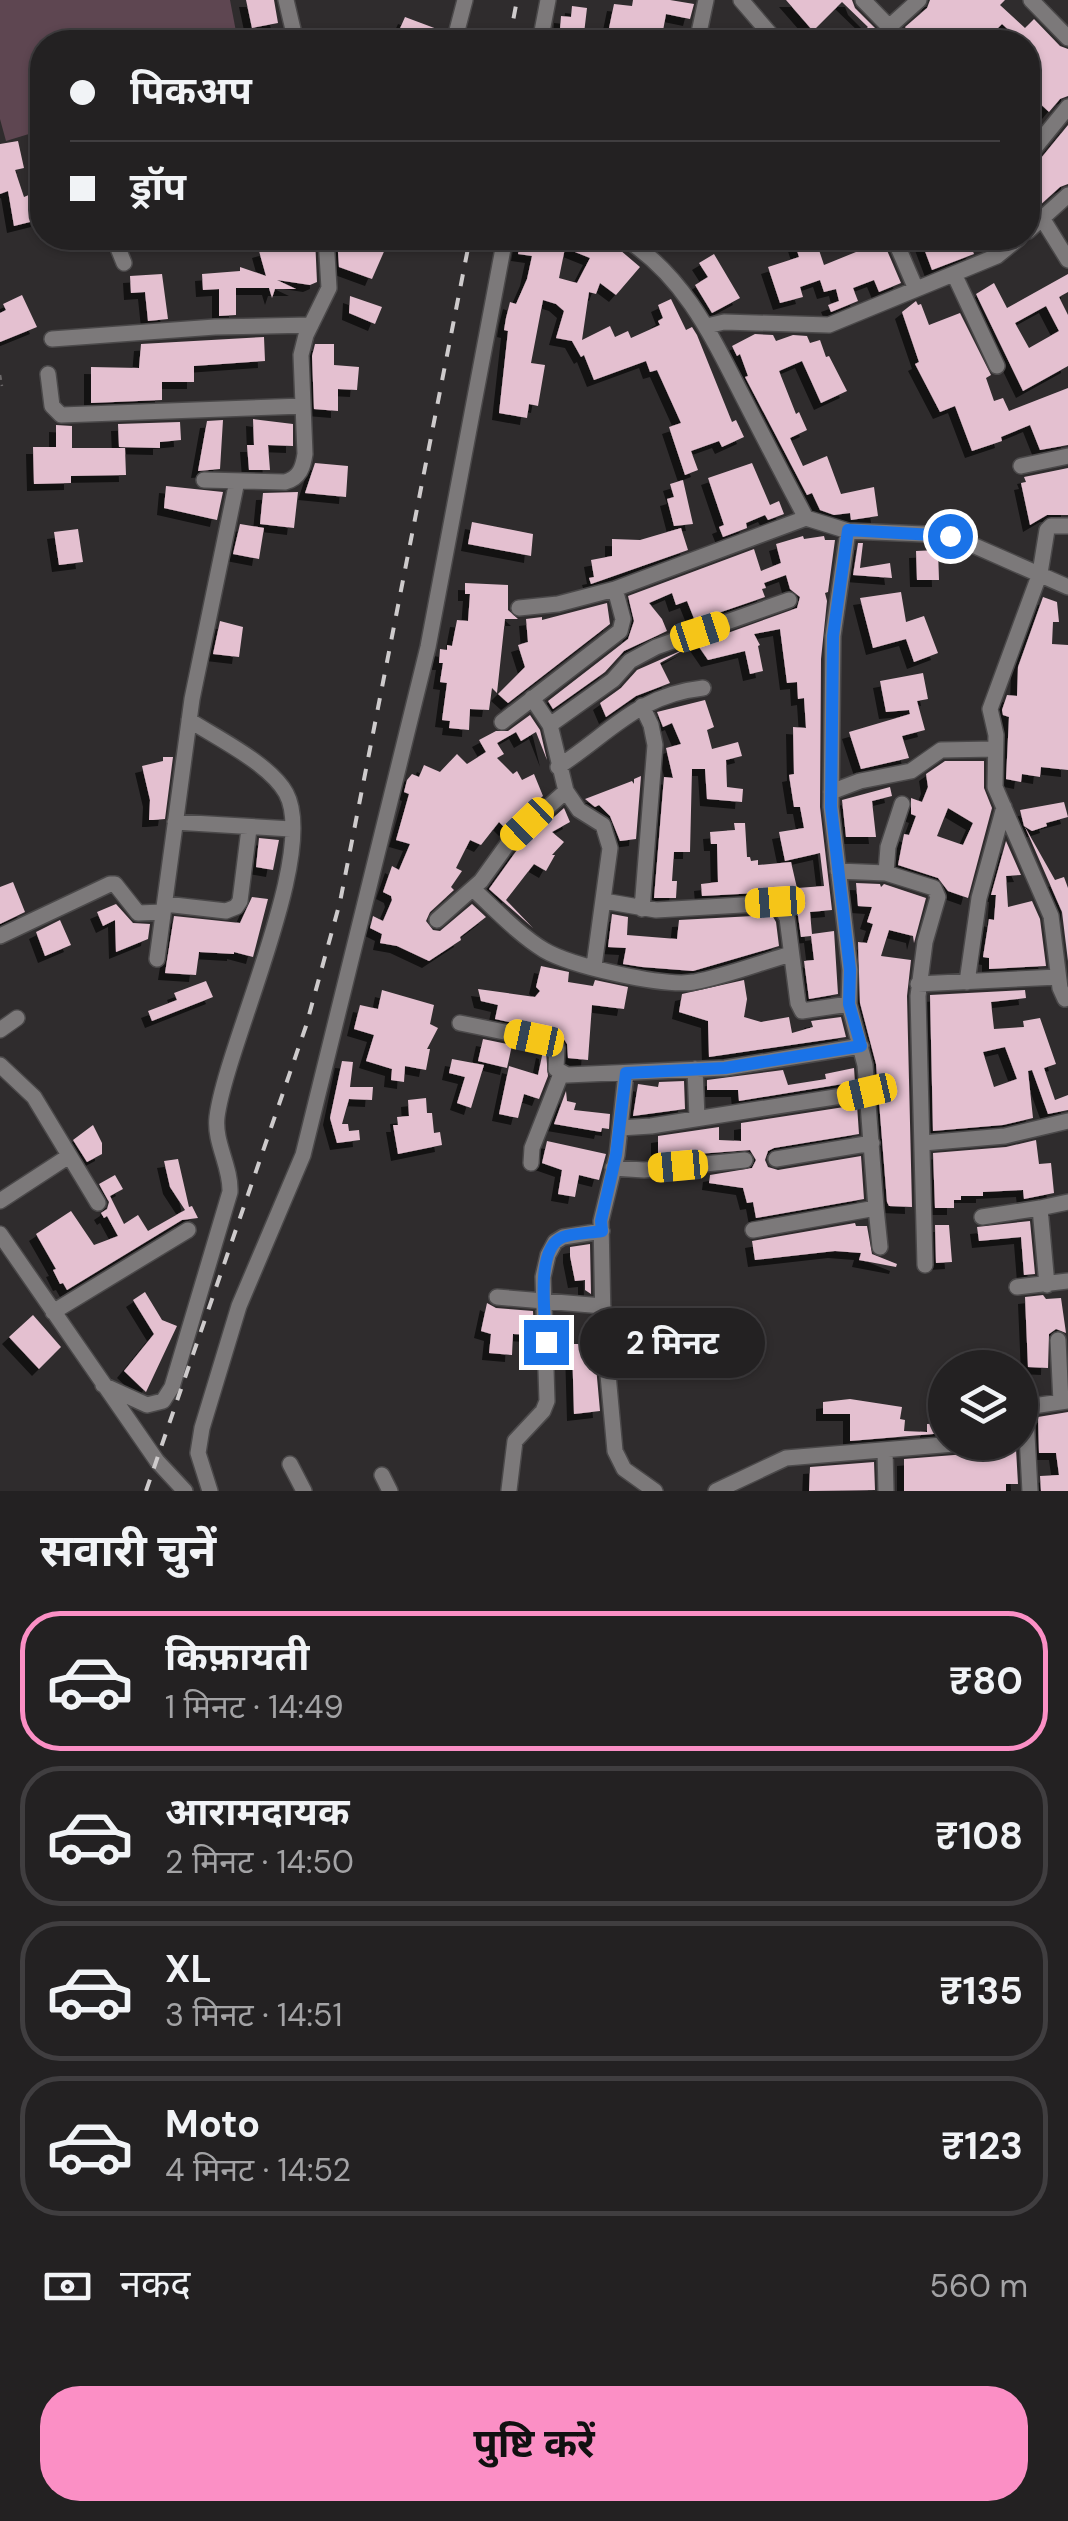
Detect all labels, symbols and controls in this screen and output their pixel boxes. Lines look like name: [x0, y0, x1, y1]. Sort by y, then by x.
text: पिकअप: [130, 66, 252, 116]
text: ड्रॉप: [130, 162, 186, 212]
route start: [928, 514, 973, 559]
car: [667, 608, 733, 656]
car: [495, 792, 559, 856]
car: [744, 885, 806, 919]
car: [502, 1017, 566, 1059]
car: [834, 1071, 900, 1113]
car: [647, 1148, 709, 1184]
callout: 2 मिनट: [581, 1307, 766, 1377]
route end: [524, 1320, 569, 1365]
text: 2 मिनट: [626, 1322, 719, 1364]
map controls: [928, 1350, 1038, 1460]
button: layers: [928, 1350, 1038, 1460]
text: सवारी चुनें: [40, 1521, 216, 1580]
text: किफ़ायती: [165, 1632, 309, 1682]
icon: car: [45, 1636, 135, 1726]
text: ₹80: [949, 1656, 1023, 1706]
text: 1 मिनट · 14:49: [165, 1686, 344, 1728]
text: आरामदायक: [165, 1787, 349, 1837]
icon: car: [45, 1791, 135, 1881]
text: ₹108: [935, 1811, 1023, 1861]
text: 2 मिनट · 14:50: [165, 1841, 354, 1883]
text: XL: [165, 1944, 212, 1994]
icon: car: [45, 1946, 135, 2036]
text: ₹135: [939, 1966, 1023, 2016]
text: 3 मिनट · 14:51: [165, 1994, 342, 2036]
text: Moto: [165, 2099, 260, 2149]
icon: car: [45, 2101, 135, 2191]
text: ₹123: [941, 2121, 1023, 2171]
text: 4 मिनट · 14:52: [165, 2149, 351, 2191]
icon: cash: [40, 2259, 95, 2314]
text: नकद: [120, 2259, 190, 2309]
text: 560 m: [929, 2265, 1028, 2307]
button: पुष्टि करें: [40, 2386, 1028, 2501]

